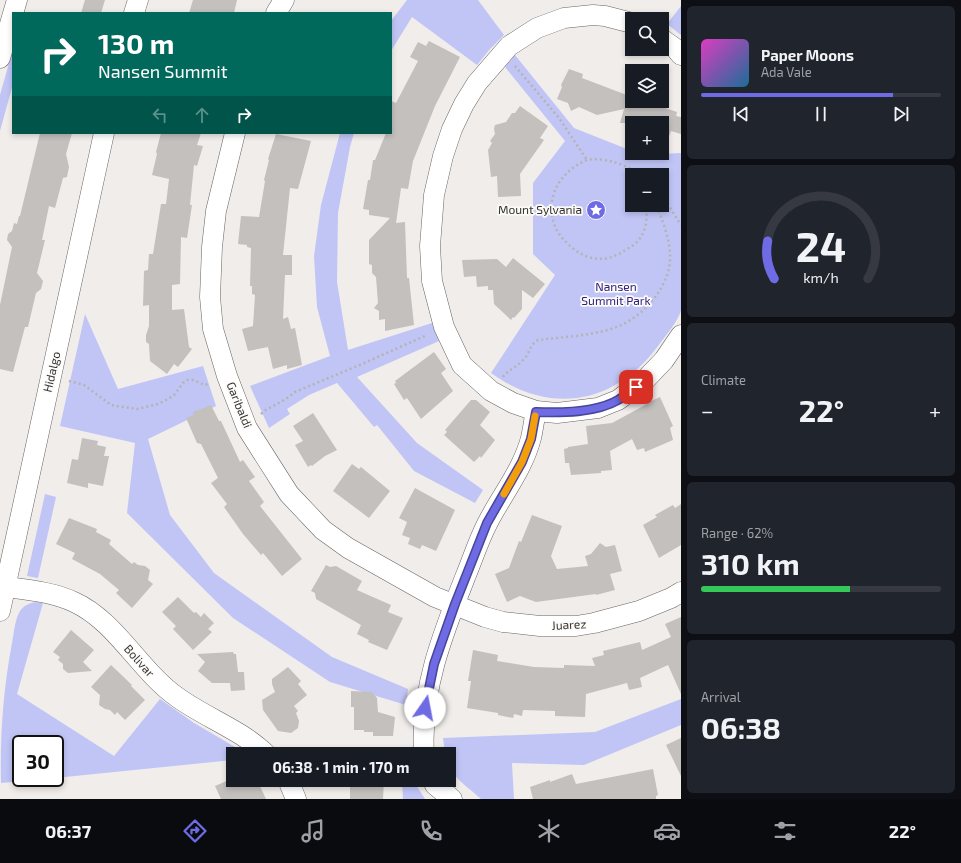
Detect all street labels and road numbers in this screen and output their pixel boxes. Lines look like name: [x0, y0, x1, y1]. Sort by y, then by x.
street label: Hidalgo: [40, 350, 63, 394]
street label: Garibaldi: [224, 379, 256, 430]
street label: Juarez: [551, 616, 587, 632]
street label: Bolivar: [122, 641, 158, 679]

